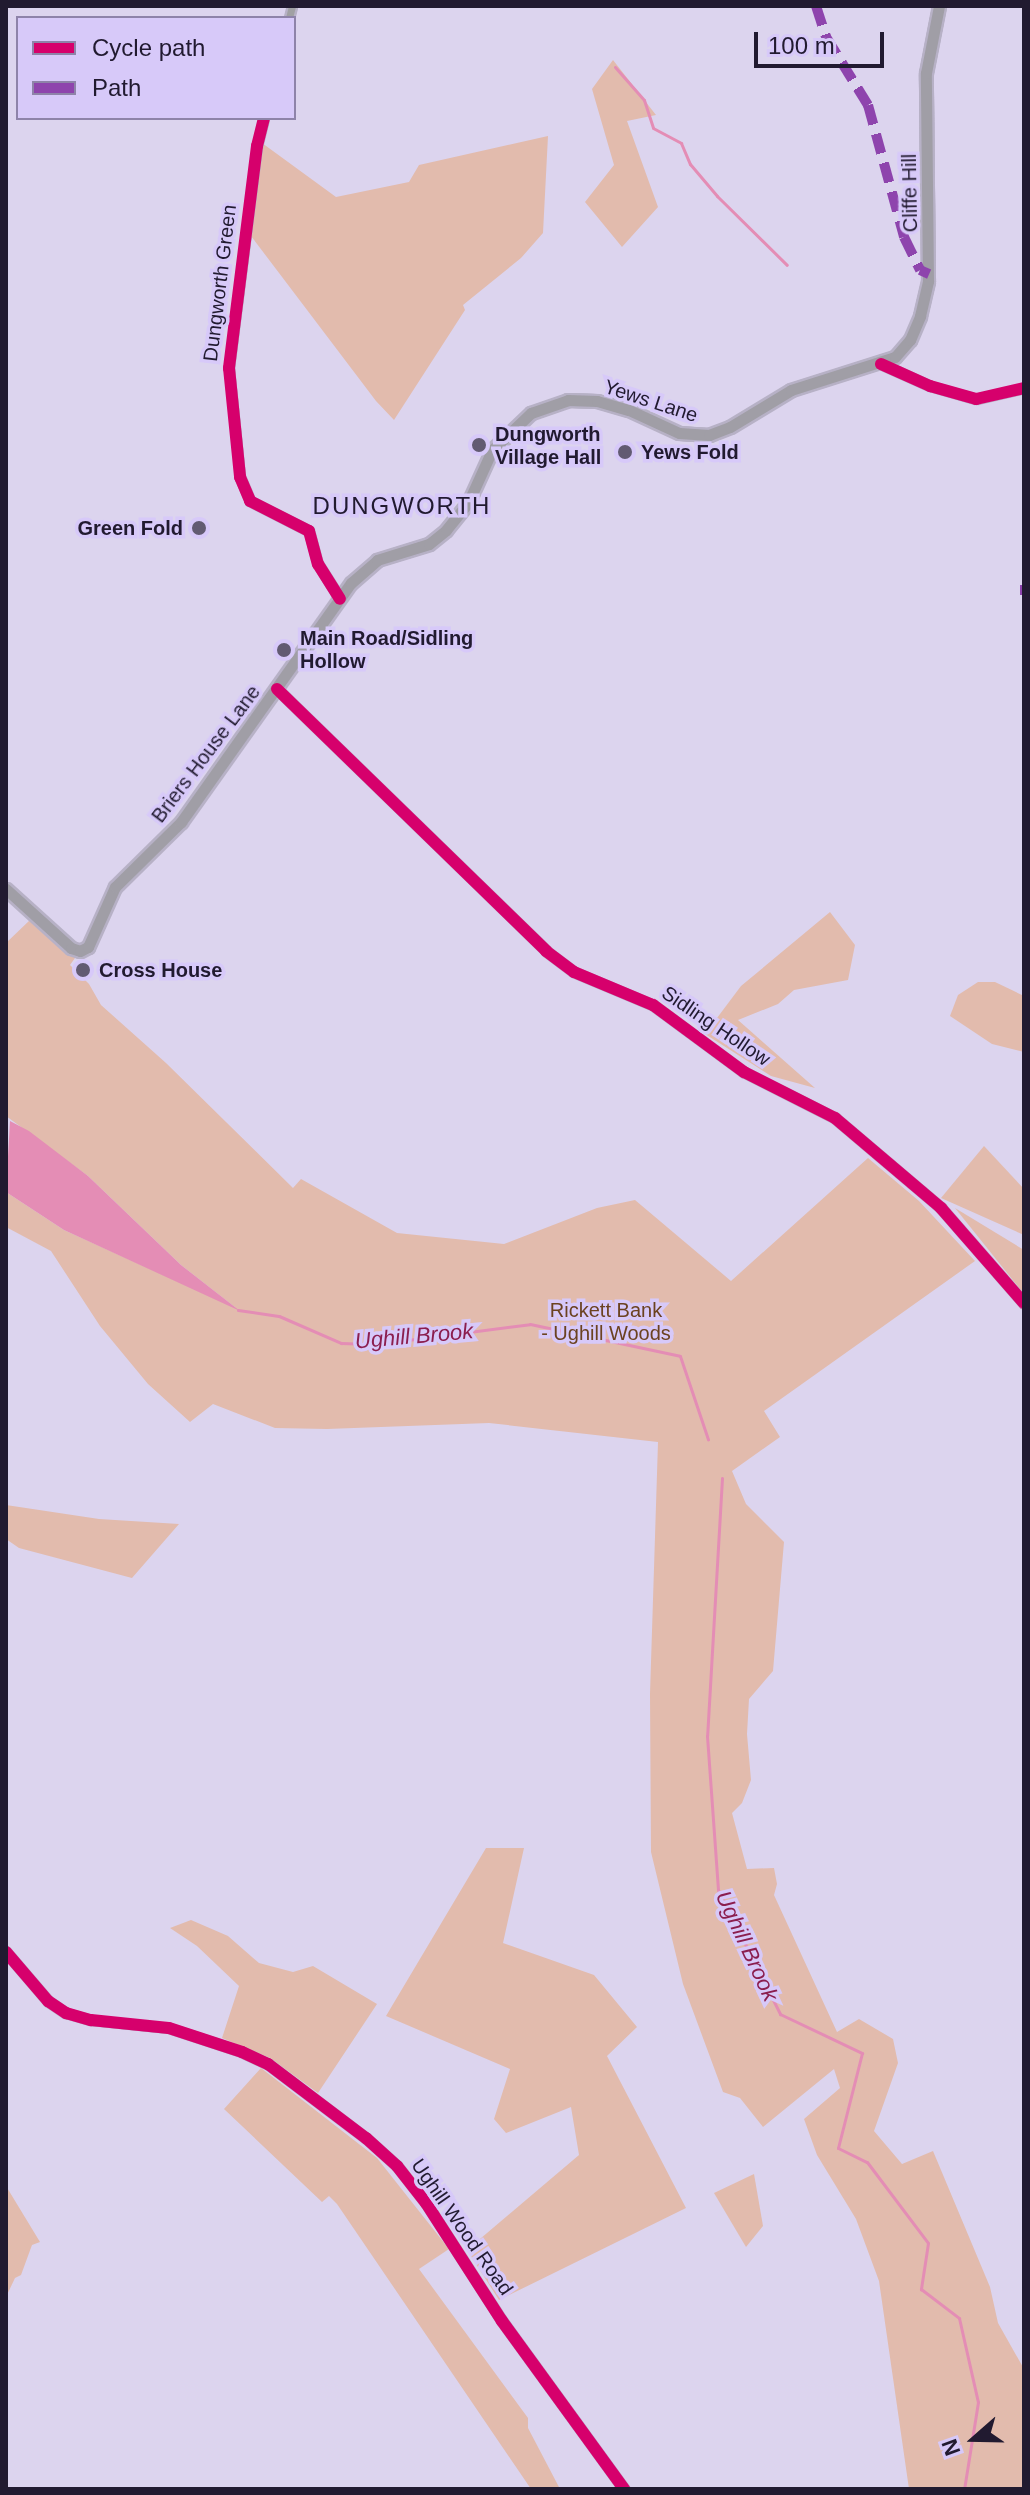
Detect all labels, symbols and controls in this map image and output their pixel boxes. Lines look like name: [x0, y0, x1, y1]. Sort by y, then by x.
legend: [16, 16, 296, 120]
scale bar: [758, 16, 888, 66]
text: 100 m: [768, 32, 835, 59]
text: Cycle path: [92, 34, 205, 61]
text: Path: [92, 74, 141, 101]
street label: Cliffe Hill: [897, 154, 923, 232]
street label: Dungworth Green: [198, 203, 242, 363]
street label: Yews Lane: [601, 375, 701, 427]
place label: Dungworth Village Hall: [495, 422, 601, 469]
marker: Dungworth Village Hall: [470, 436, 488, 454]
place label: Yews Fold: [641, 440, 739, 464]
marker: Yews Fold: [616, 443, 634, 461]
district label: DUNGWORTH: [313, 492, 491, 520]
place label: Green Fold: [77, 516, 183, 540]
marker: Green Fold: [190, 519, 208, 537]
place label: Main Road/Sidling Hollow: [300, 626, 473, 673]
marker: Main Road/Sidling Hollow: [275, 641, 293, 659]
street label: Briers House Lane: [147, 681, 265, 827]
place label: Cross House: [99, 958, 222, 982]
marker: Cross House: [74, 961, 92, 979]
street label: Sidling Hollow: [657, 981, 775, 1071]
park label: Rickett Bank - Ughill Woods: [541, 1299, 671, 1346]
water label: Ughill Brook: [354, 1318, 474, 1354]
water label: Ughill Brook: [710, 1887, 784, 2005]
street label: Ughill Wood Road: [406, 2154, 518, 2300]
north arrow: [934, 2399, 1014, 2479]
text: N: [937, 2436, 965, 2459]

